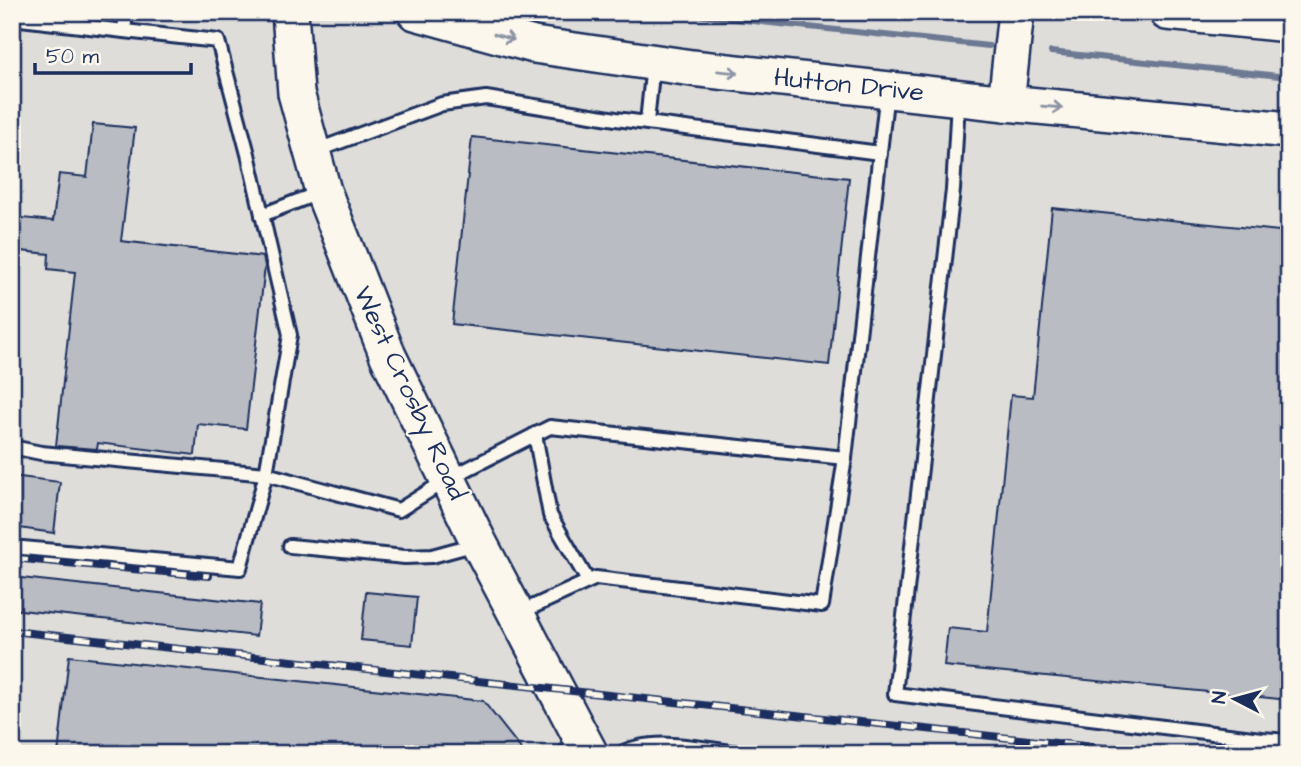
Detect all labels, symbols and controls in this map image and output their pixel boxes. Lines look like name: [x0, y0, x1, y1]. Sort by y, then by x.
one-way arrow: [492, 31, 515, 44]
scale bar: [35, 32, 191, 76]
text: 50 m: [46, 42, 100, 71]
street label: Hutton Drive: [772, 59, 926, 111]
one-way arrow: [717, 66, 739, 79]
one-way arrow: [1040, 101, 1063, 114]
street label: West Crosby Road: [343, 280, 475, 507]
north arrow: [1200, 664, 1270, 734]
text: N: [1206, 690, 1234, 705]

